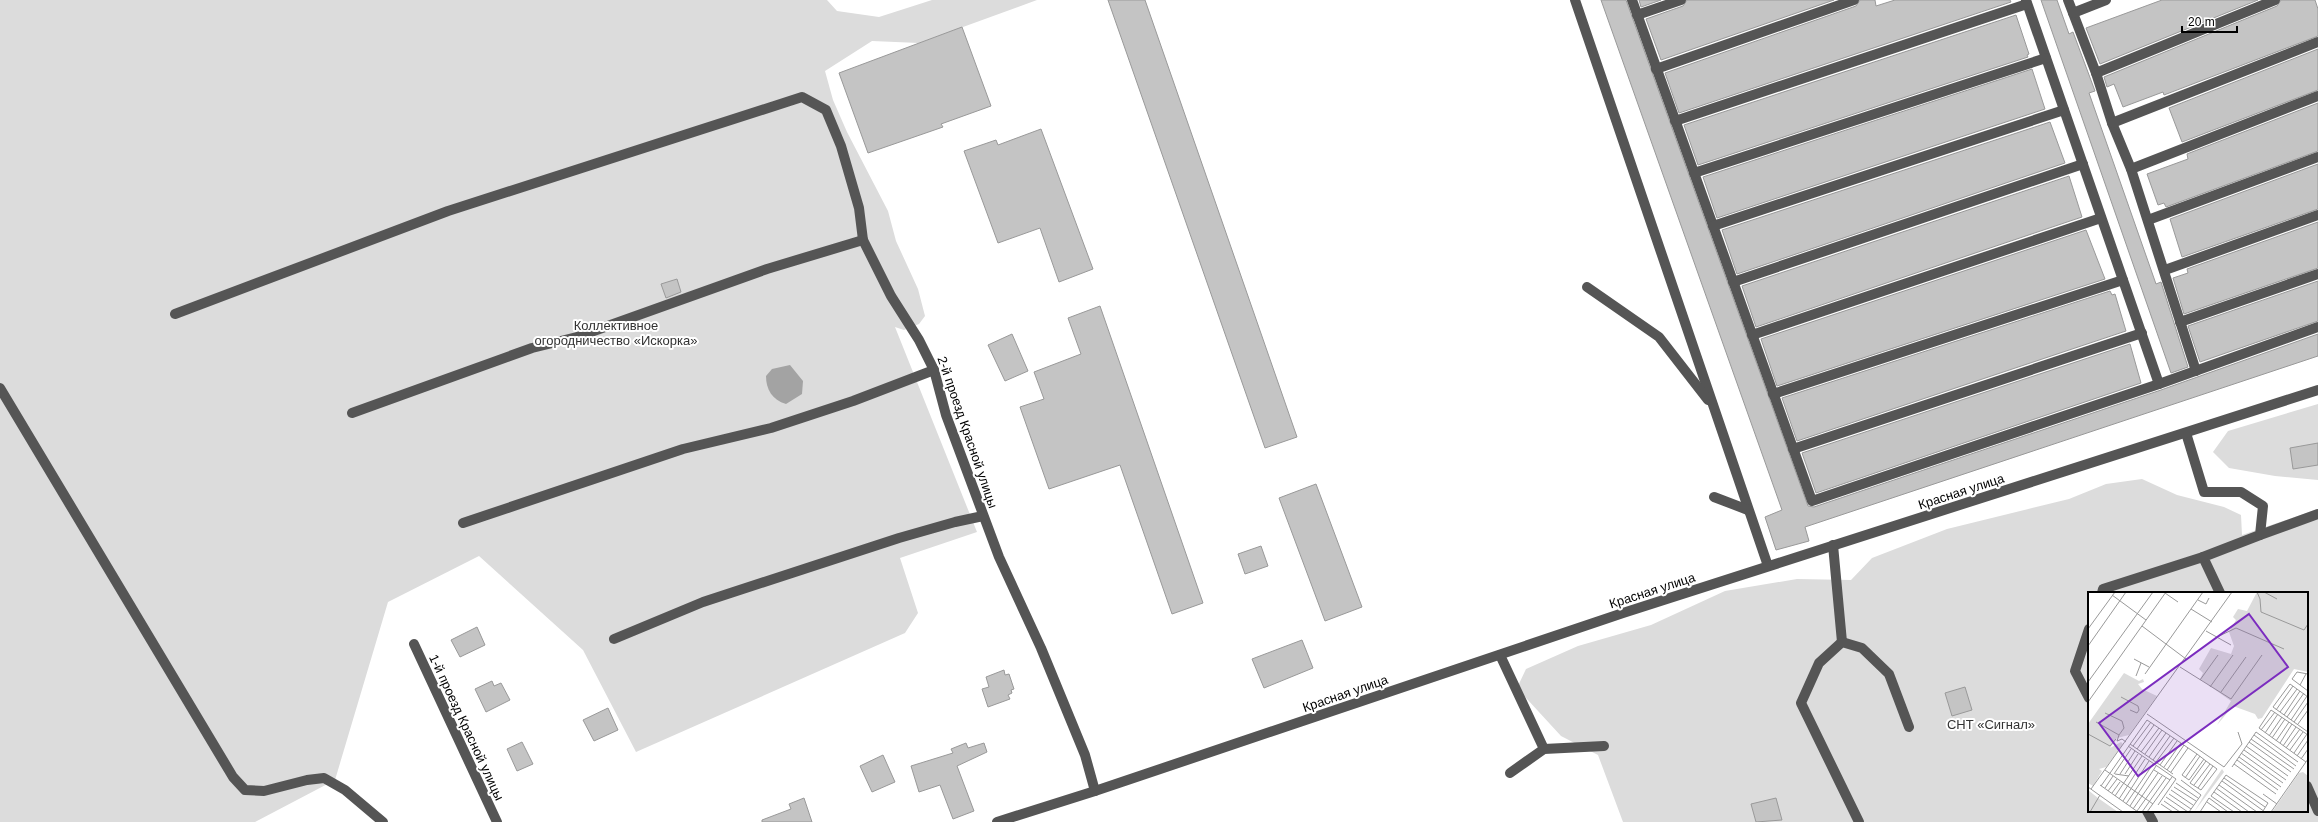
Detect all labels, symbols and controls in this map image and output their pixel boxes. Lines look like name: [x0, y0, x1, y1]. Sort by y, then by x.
scale bar: [2182, 8, 2237, 34]
text: 20 m: [2188, 15, 2215, 29]
park label: Коллективное огородничество «Искорка»: [535, 318, 697, 348]
street label: 2-й проезд Красной улицы: [934, 354, 1001, 510]
street label: Красная улица: [1916, 470, 2007, 512]
street label: Красная улица: [1607, 569, 1698, 611]
inset map: [2088, 592, 2308, 812]
street label: 1-й проезд Красной улицы: [426, 652, 507, 803]
street label: Красная улица: [1300, 672, 1391, 715]
park label: СНТ «Сигнал»: [1947, 717, 2035, 732]

